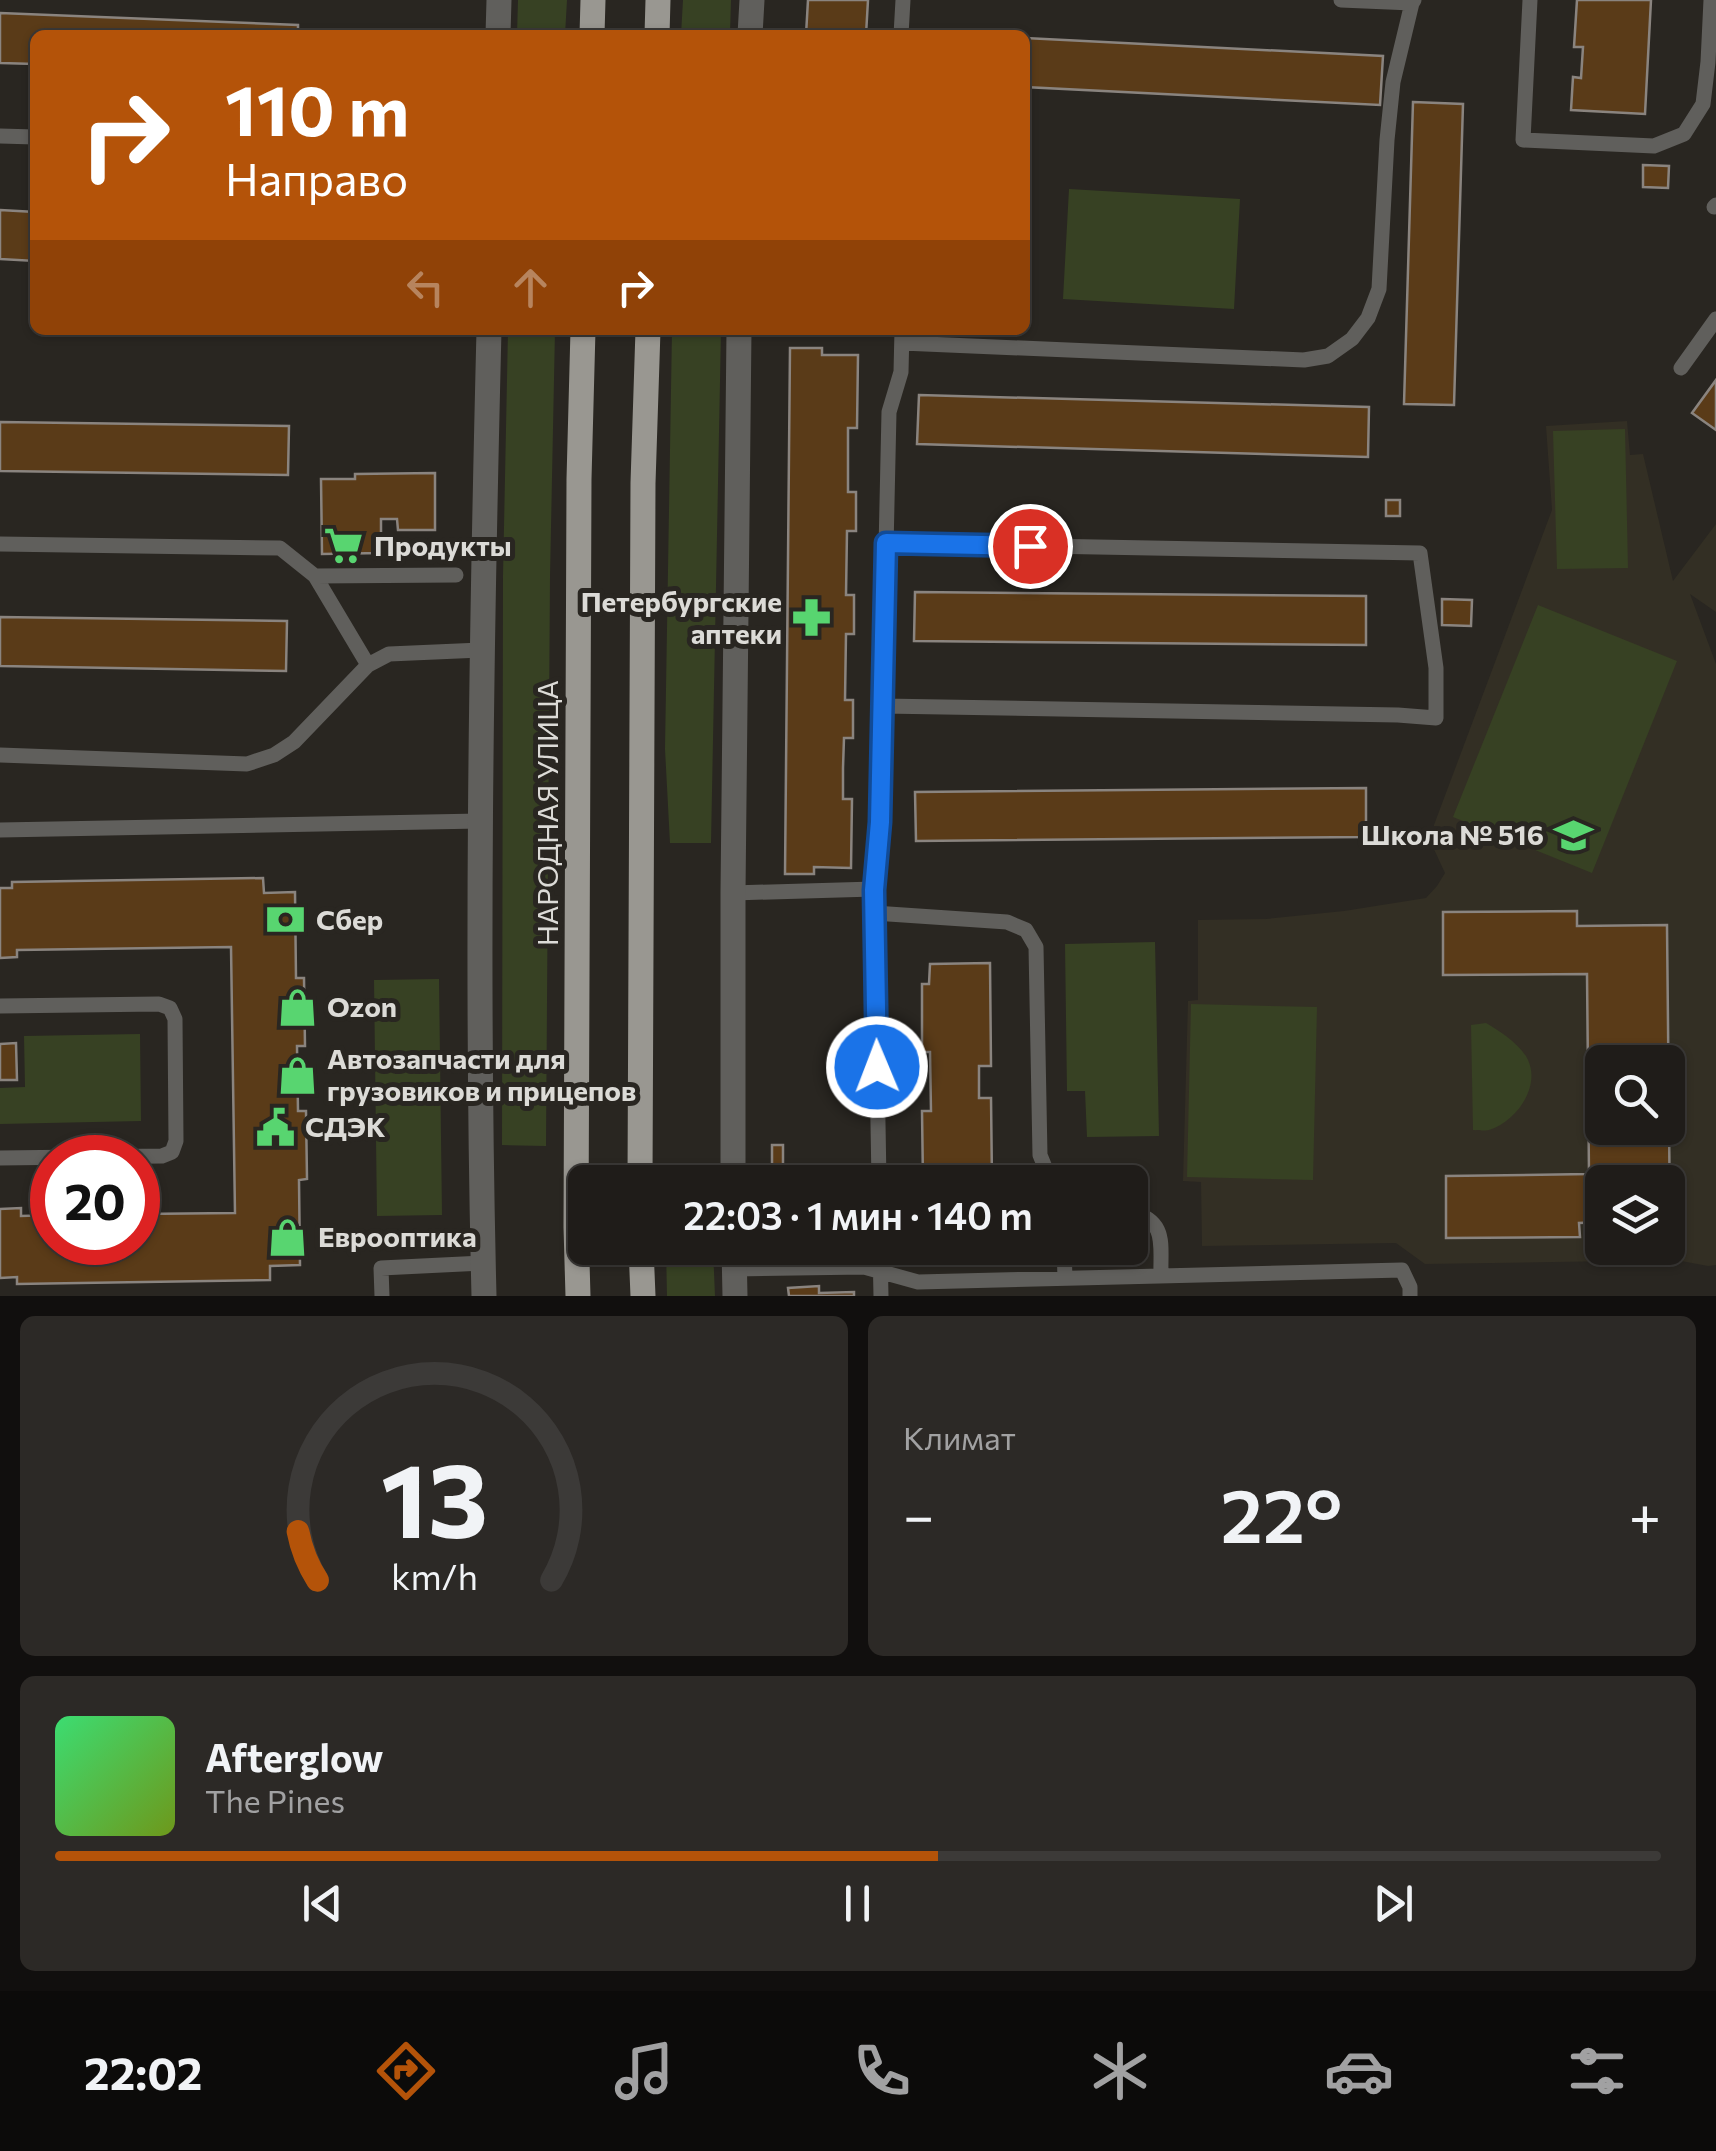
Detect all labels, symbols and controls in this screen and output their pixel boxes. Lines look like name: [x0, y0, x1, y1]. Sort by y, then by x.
text: 110 m: [225, 65, 409, 150]
icon: right: [60, 70, 190, 200]
text: Направо: [225, 150, 408, 205]
icon: left: [398, 260, 453, 315]
icon: ahead: [503, 260, 558, 315]
icon: right: [608, 260, 663, 315]
pin: [988, 504, 1073, 589]
icon: arrive: [1003, 519, 1058, 574]
supermarket icon: Продукты: [323, 525, 365, 567]
place label: Продукты: [374, 528, 512, 562]
place label: Петербургские аптеки: [581, 584, 782, 650]
pharmacy icon: Петербургские аптеки: [791, 597, 833, 639]
street label: НАРОДНАЯ УЛИЦА: [530, 680, 564, 946]
school or university icon: Школа № 516: [1553, 814, 1595, 856]
place label: Школа № 516: [1361, 817, 1544, 851]
bank icon: Сбер: [265, 899, 307, 941]
place label: Сбер: [316, 902, 383, 936]
shop icon: Ozon: [276, 986, 318, 1028]
place label: Ozon: [327, 989, 397, 1023]
position arrow: [825, 1015, 929, 1119]
place label: Автозапчасти для грузовиков и прицепов: [327, 1041, 636, 1107]
map controls: [1585, 1045, 1685, 1265]
button: search: [1585, 1045, 1685, 1145]
shop icon: Автозапчасти для грузовиков и прицепов: [276, 1054, 318, 1096]
public building icon: СДЭК: [254, 1106, 296, 1148]
place label: СДЭК: [305, 1109, 386, 1143]
speed limit sign: 20: [30, 1135, 160, 1265]
button: layers: [1585, 1165, 1685, 1265]
text: 22:03 · 1 мин · 140 m: [683, 1191, 1033, 1238]
shop icon: Еврооптика: [267, 1216, 309, 1258]
place label: Еврооптика: [318, 1219, 477, 1253]
text: Климат: [903, 1417, 1016, 1457]
text: 13: [380, 1432, 488, 1559]
text: 22°: [1220, 1467, 1342, 1558]
text: −: [903, 1480, 934, 1547]
text: +: [1629, 1480, 1661, 1547]
text: km/h: [391, 1554, 477, 1597]
text: Afterglow: [205, 1733, 383, 1780]
text: The Pines: [205, 1780, 345, 1820]
icon: previous: [295, 1876, 350, 1931]
icon: pause: [830, 1876, 885, 1931]
icon: next: [1366, 1876, 1421, 1931]
icon: directions: [371, 2036, 441, 2106]
icon: music: [609, 2036, 679, 2106]
icon: phone: [847, 2036, 917, 2106]
icon: climate: [1085, 2036, 1155, 2106]
icon: car: [1324, 2036, 1394, 2106]
icon: filters: [1562, 2036, 1632, 2106]
text: 22:02: [84, 2044, 202, 2099]

